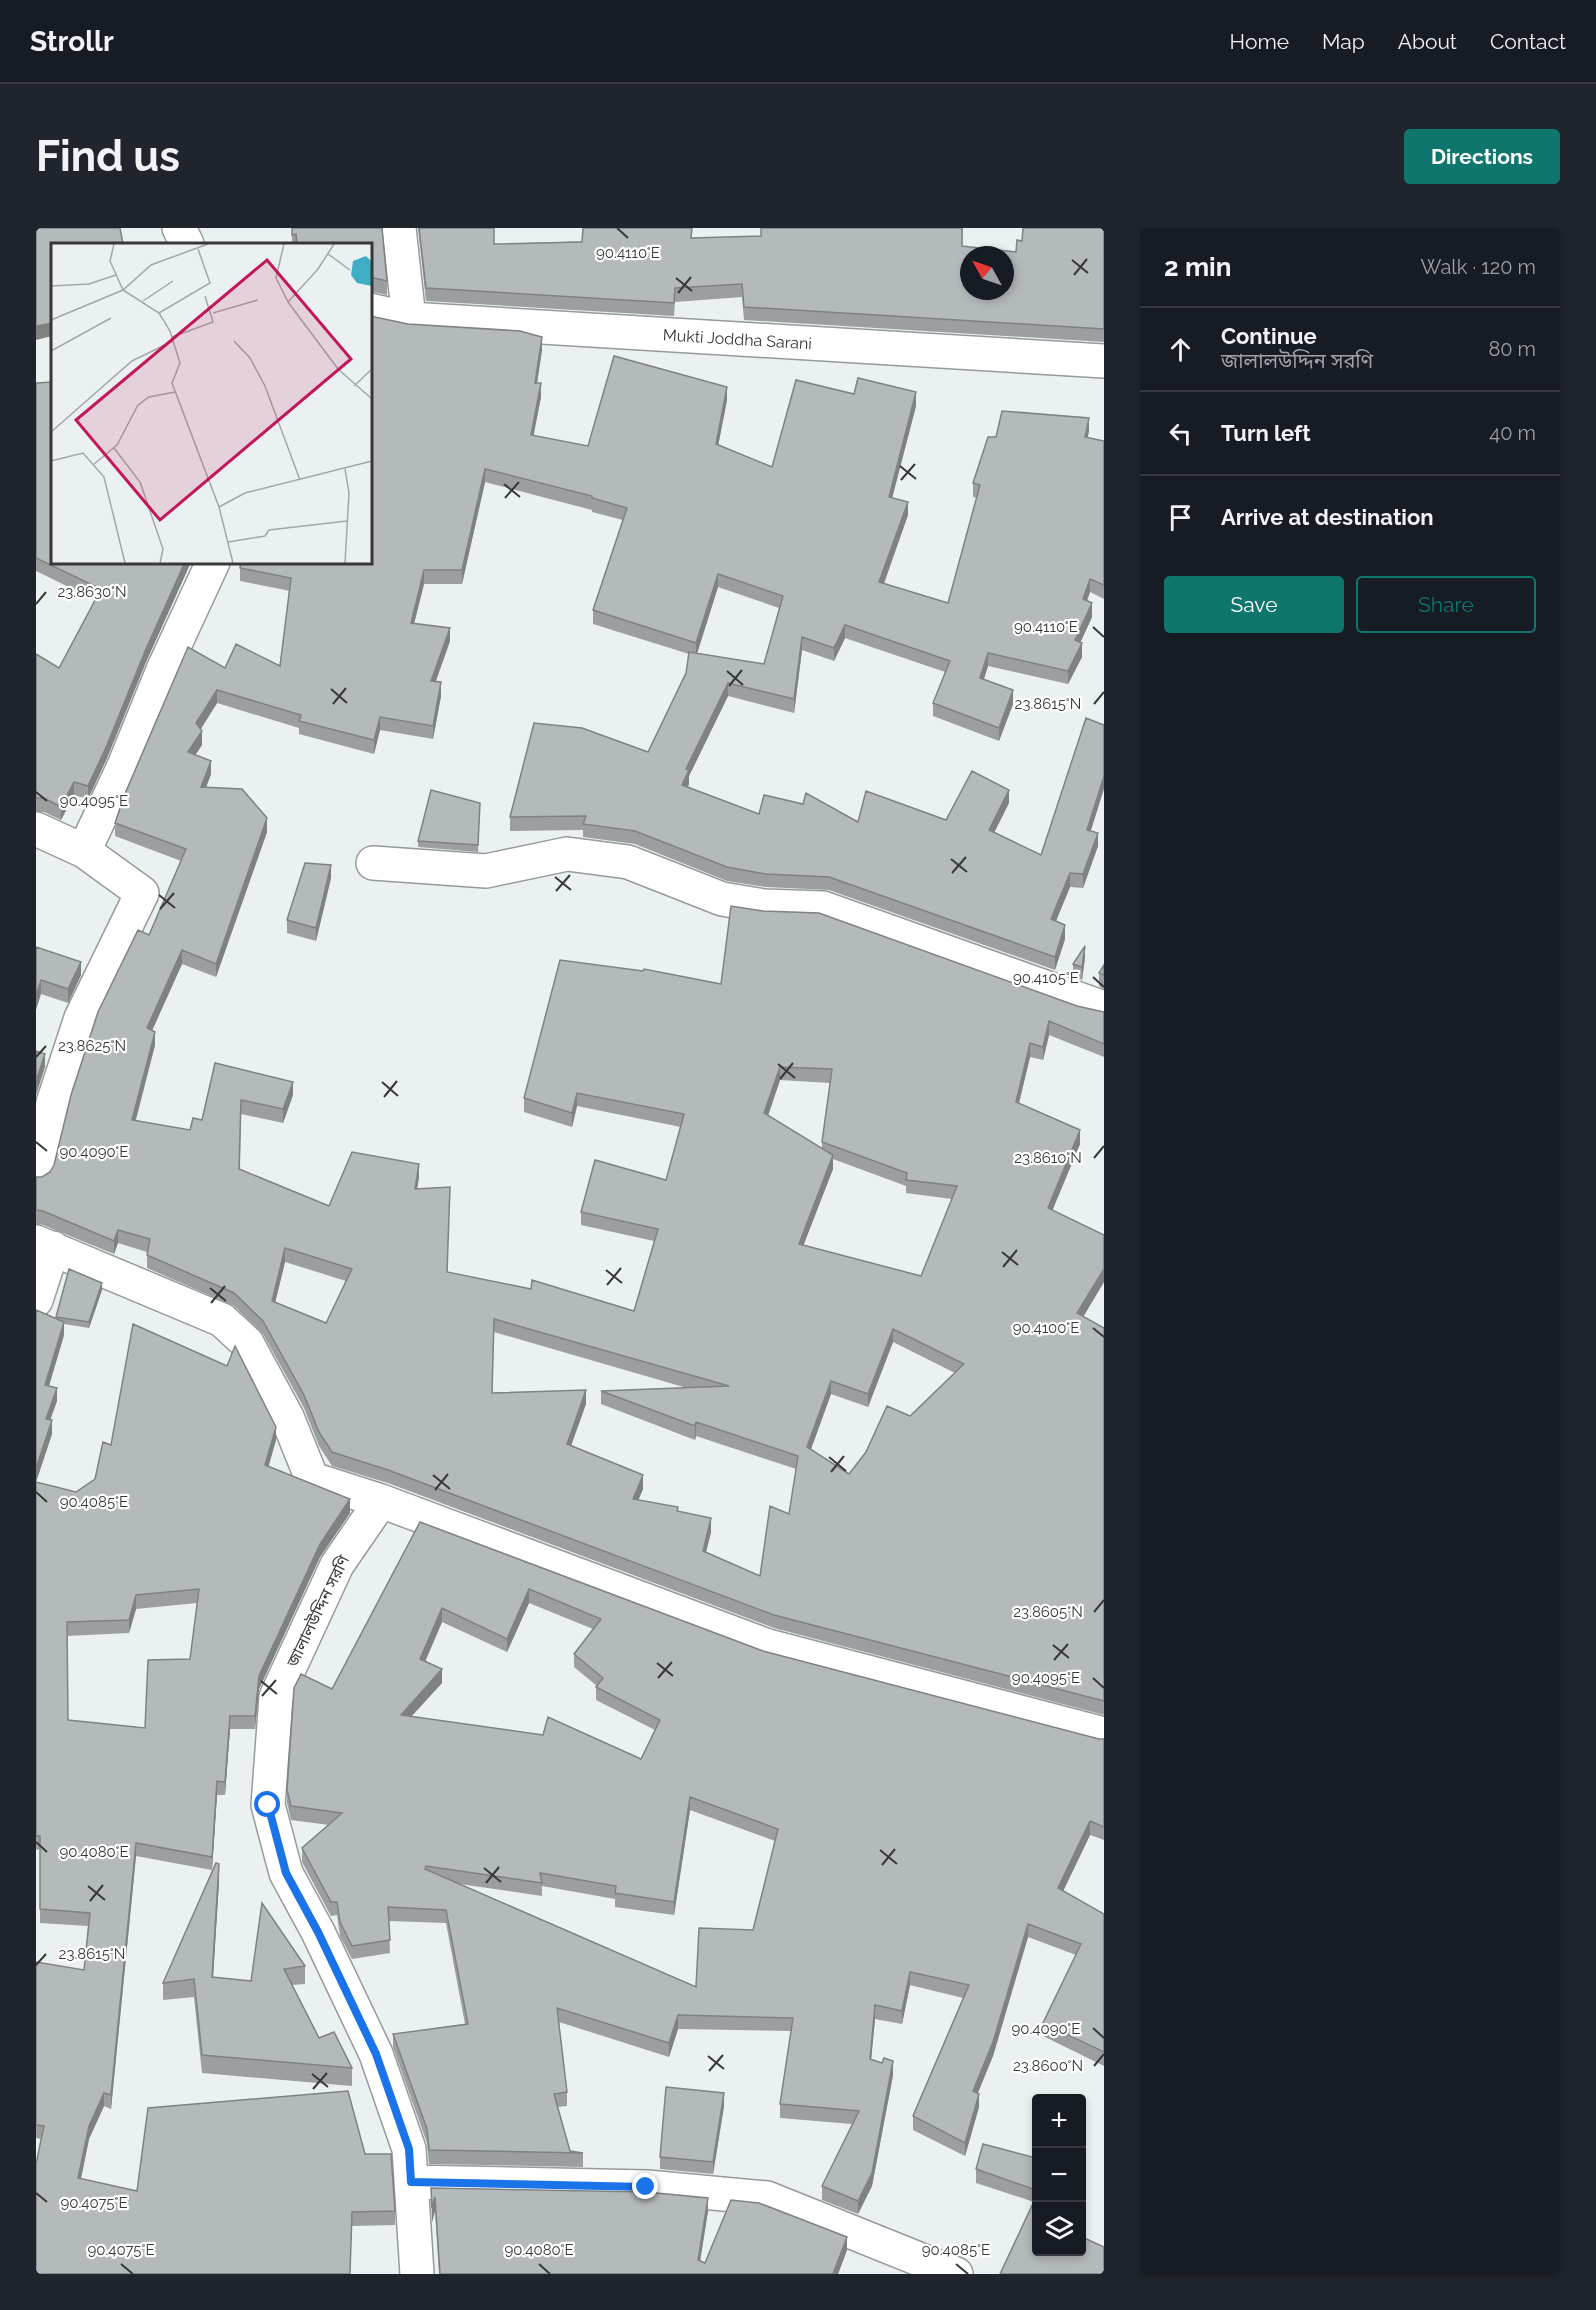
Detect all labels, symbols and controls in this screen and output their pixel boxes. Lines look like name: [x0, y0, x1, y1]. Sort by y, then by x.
text: Strollr: [30, 25, 114, 58]
text: Home: [1230, 29, 1289, 54]
text: Map: [1322, 29, 1365, 54]
text: About: [1398, 29, 1457, 54]
text: Contact: [1490, 29, 1566, 54]
button: Directions: [1404, 129, 1560, 184]
text: Find us: [36, 132, 180, 181]
inset map: [51, 243, 372, 564]
text: 90.4110°E: [596, 244, 660, 262]
north arrow: [960, 246, 1014, 300]
text: 2 min: [1164, 252, 1231, 282]
text: Walk · 120 m: [1421, 255, 1536, 279]
text: Continue: [1221, 323, 1317, 349]
street label: Mukti Joddha Sarani: [662, 325, 812, 353]
icon: ahead: [1164, 333, 1197, 366]
text: 80 m: [1488, 337, 1536, 361]
text: জালালউদ্দিন সরণি: [1221, 349, 1373, 373]
icon: left: [1164, 417, 1197, 450]
text: Turn left: [1221, 420, 1311, 446]
text: 40 m: [1489, 421, 1536, 445]
icon: arrive: [1164, 501, 1197, 534]
text: Arrive at destination: [1221, 504, 1434, 530]
button: Save: [1164, 576, 1344, 633]
button: Share: [1356, 576, 1536, 633]
text: 23.8630°N: [57, 583, 127, 601]
text: 90.4110°E: [1014, 618, 1078, 636]
text: 23.8615°N: [1015, 695, 1081, 713]
text: 90.4095°E: [60, 792, 128, 810]
text: 90.4105°E: [1013, 969, 1079, 987]
text: 23.8625°N: [58, 1037, 126, 1055]
text: 90.4090°E: [60, 1143, 128, 1161]
text: 23.8610°N: [1014, 1149, 1082, 1167]
text: 90.4100°E: [1013, 1319, 1079, 1337]
text: 90.4085°E: [60, 1493, 128, 1511]
street label: জালালউদ্দিন সরণি: [282, 1551, 354, 1671]
text: 23.8605°N: [1013, 1603, 1083, 1621]
text: 90.4095°E: [1012, 1669, 1080, 1687]
route start: [254, 1791, 280, 1817]
text: 90.4080°E: [59, 1843, 129, 1861]
text: 23.8615°N: [59, 1945, 125, 1963]
text: 90.4090°E: [1012, 2020, 1080, 2038]
text: 23.8600°N: [1013, 2057, 1083, 2075]
map controls: [1032, 2094, 1086, 2256]
button: +: [1032, 2094, 1086, 2148]
button: −: [1032, 2148, 1086, 2202]
route end: [632, 2173, 658, 2199]
text: 90.4075°E: [60, 2194, 128, 2212]
button: layers: [1032, 2202, 1086, 2256]
text: 90.4075°E: [87, 2241, 155, 2259]
text: 90.4080°E: [504, 2241, 574, 2259]
text: 90.4085°E: [922, 2241, 990, 2259]

